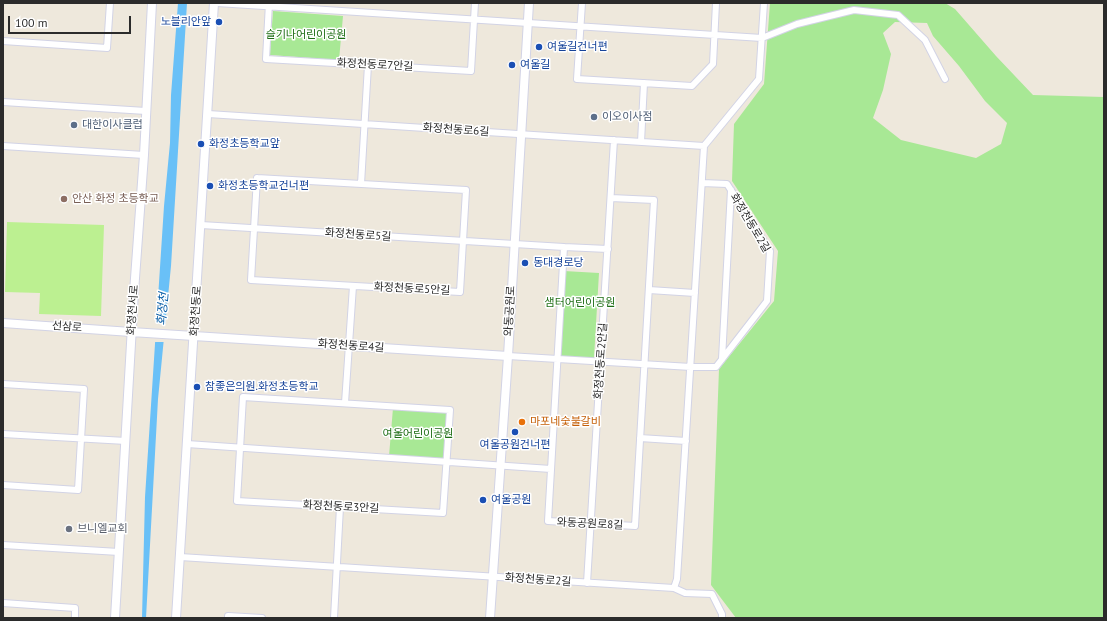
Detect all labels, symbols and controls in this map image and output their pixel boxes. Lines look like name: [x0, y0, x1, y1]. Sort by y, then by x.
scale bar: [10, 8, 133, 34]
text: 100 m: [15, 15, 48, 30]
place label: 노블리안앞: [160, 15, 211, 29]
marker: 노블리안앞: [214, 17, 224, 27]
park label: 슬기나어린이공원: [266, 28, 346, 42]
place label: 여울길건너편: [547, 40, 608, 54]
marker: 여울길건너편: [534, 42, 544, 52]
street label: 화정천동로7안길: [336, 56, 414, 74]
place label: 여울길: [520, 58, 550, 72]
marker: 여울길: [507, 60, 517, 70]
place label: 이오이사점: [602, 110, 653, 124]
marker: 이오이사점: [589, 112, 599, 122]
place label: 대한이사클럽: [82, 118, 143, 132]
marker: 대한이사클럽: [69, 120, 79, 130]
street label: 화정천동로6길: [422, 121, 490, 139]
place label: 화정초등학교앞: [209, 137, 280, 151]
marker: 화정초등학교앞: [196, 139, 206, 149]
place label: 화정초등학교건너편: [218, 179, 309, 193]
marker: 화정초등학교건너편: [205, 181, 215, 191]
street label: 화정천동로2길: [727, 191, 773, 255]
place label: 안산 화정 초등학교: [72, 192, 159, 206]
marker: 안산 화정 초등학교: [59, 194, 69, 204]
street label: 화정천동로5길: [324, 226, 392, 244]
place label: 동대경로당: [533, 256, 584, 270]
marker: 동대경로당: [520, 258, 530, 268]
street label: 화정천동로5안길: [373, 280, 451, 298]
street label: 화정천서로: [125, 284, 141, 336]
street label: 화정천동로: [188, 285, 204, 337]
street label: 와동공원로: [502, 285, 518, 337]
water label: 화정천: [154, 292, 172, 326]
park label: 샘터어린이공원: [545, 296, 615, 310]
street label: 선삼로: [51, 319, 83, 335]
street label: 화정천동로2안길: [592, 322, 610, 400]
street label: 화정천동로4길: [317, 337, 385, 355]
place label: 참좋은의원.화정초등학교: [205, 380, 319, 394]
marker: 참좋은의원.화정초등학교: [192, 382, 202, 392]
place label: 마포네숯불갈비: [530, 415, 601, 429]
marker: 마포네숯불갈비: [517, 417, 527, 427]
park label: 여울어린이공원: [383, 427, 453, 441]
marker: 여울공원건너편: [510, 427, 520, 437]
place label: 여울공원건너편: [480, 438, 550, 452]
place label: 여울공원: [491, 493, 531, 507]
marker: 여울공원: [478, 495, 488, 505]
street label: 화정천동로3안길: [302, 498, 380, 516]
street label: 와동공원로8길: [556, 516, 624, 532]
place label: 브니엘교회: [77, 522, 128, 536]
marker: 브니엘교회: [64, 524, 74, 534]
street label: 화정천동로2길: [504, 571, 572, 589]

